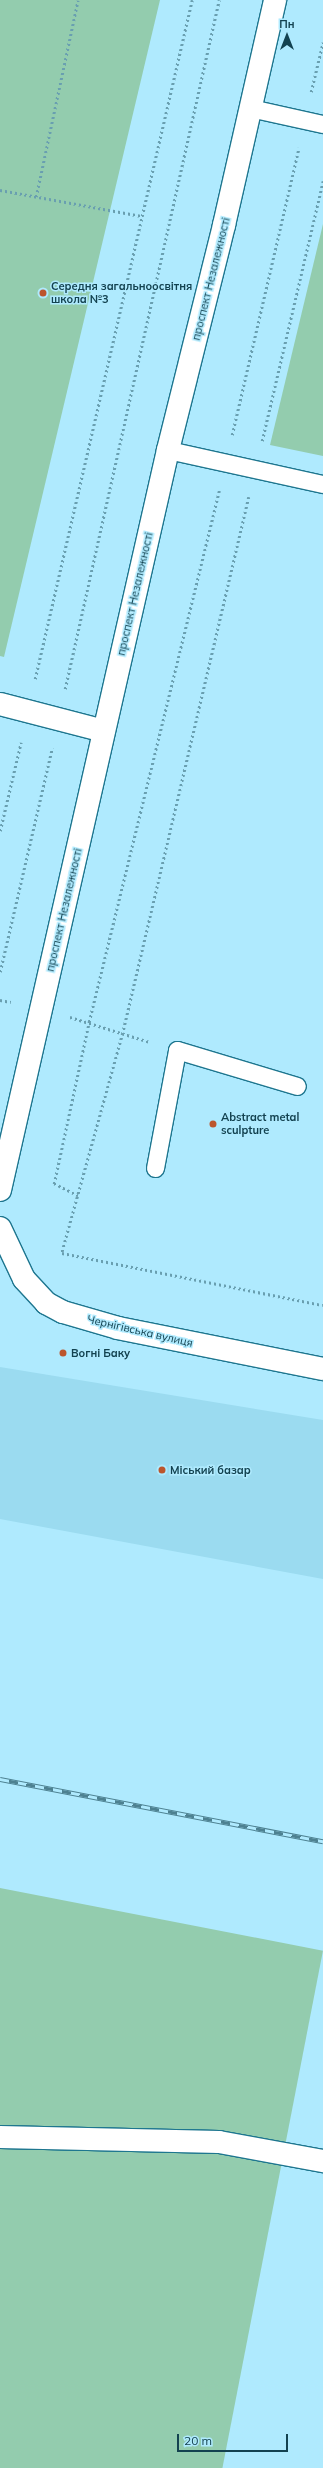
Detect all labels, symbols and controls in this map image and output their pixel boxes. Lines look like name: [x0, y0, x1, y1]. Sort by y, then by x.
north arrow: [267, 16, 307, 56]
text: Пн: [279, 17, 295, 31]
street label: проспект Незалежності: [189, 216, 233, 342]
place label: Середня загальноосвітня школа №3: [51, 280, 192, 306]
marker: Середня загальноосвітня школа №3: [38, 288, 48, 298]
street label: проспект Незалежності: [114, 531, 156, 657]
street label: проспект Незалежності: [43, 847, 85, 973]
place label: Abstract metal sculpture: [221, 1111, 299, 1137]
marker: Abstract metal sculpture: [208, 1119, 218, 1129]
street label: Чернігівська вулиця: [86, 1312, 194, 1350]
place label: Вогні Баку: [71, 1346, 130, 1360]
marker: Вогні Баку: [58, 1348, 68, 1358]
place label: Міський базар: [170, 1463, 251, 1477]
marker: Міський базар: [157, 1465, 167, 1475]
scale bar: [179, 2426, 290, 2452]
text: 20 m: [184, 2433, 212, 2448]

